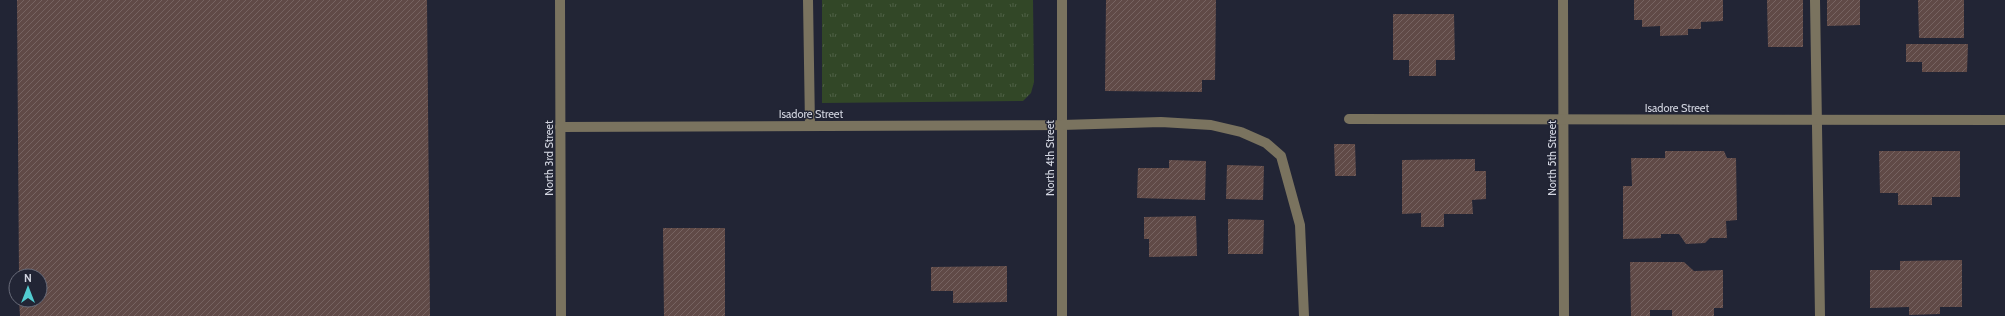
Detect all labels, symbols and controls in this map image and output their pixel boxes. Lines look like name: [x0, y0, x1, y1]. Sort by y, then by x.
street label: Isadore Street: [1645, 101, 1709, 115]
street label: Isadore Street: [779, 107, 843, 121]
street label: North 3rd Street: [542, 120, 556, 196]
street label: North 4th Street: [1043, 120, 1057, 196]
street label: North 5th Street: [1545, 120, 1559, 196]
north arrow: [8, 268, 48, 308]
text: N: [24, 271, 32, 285]

